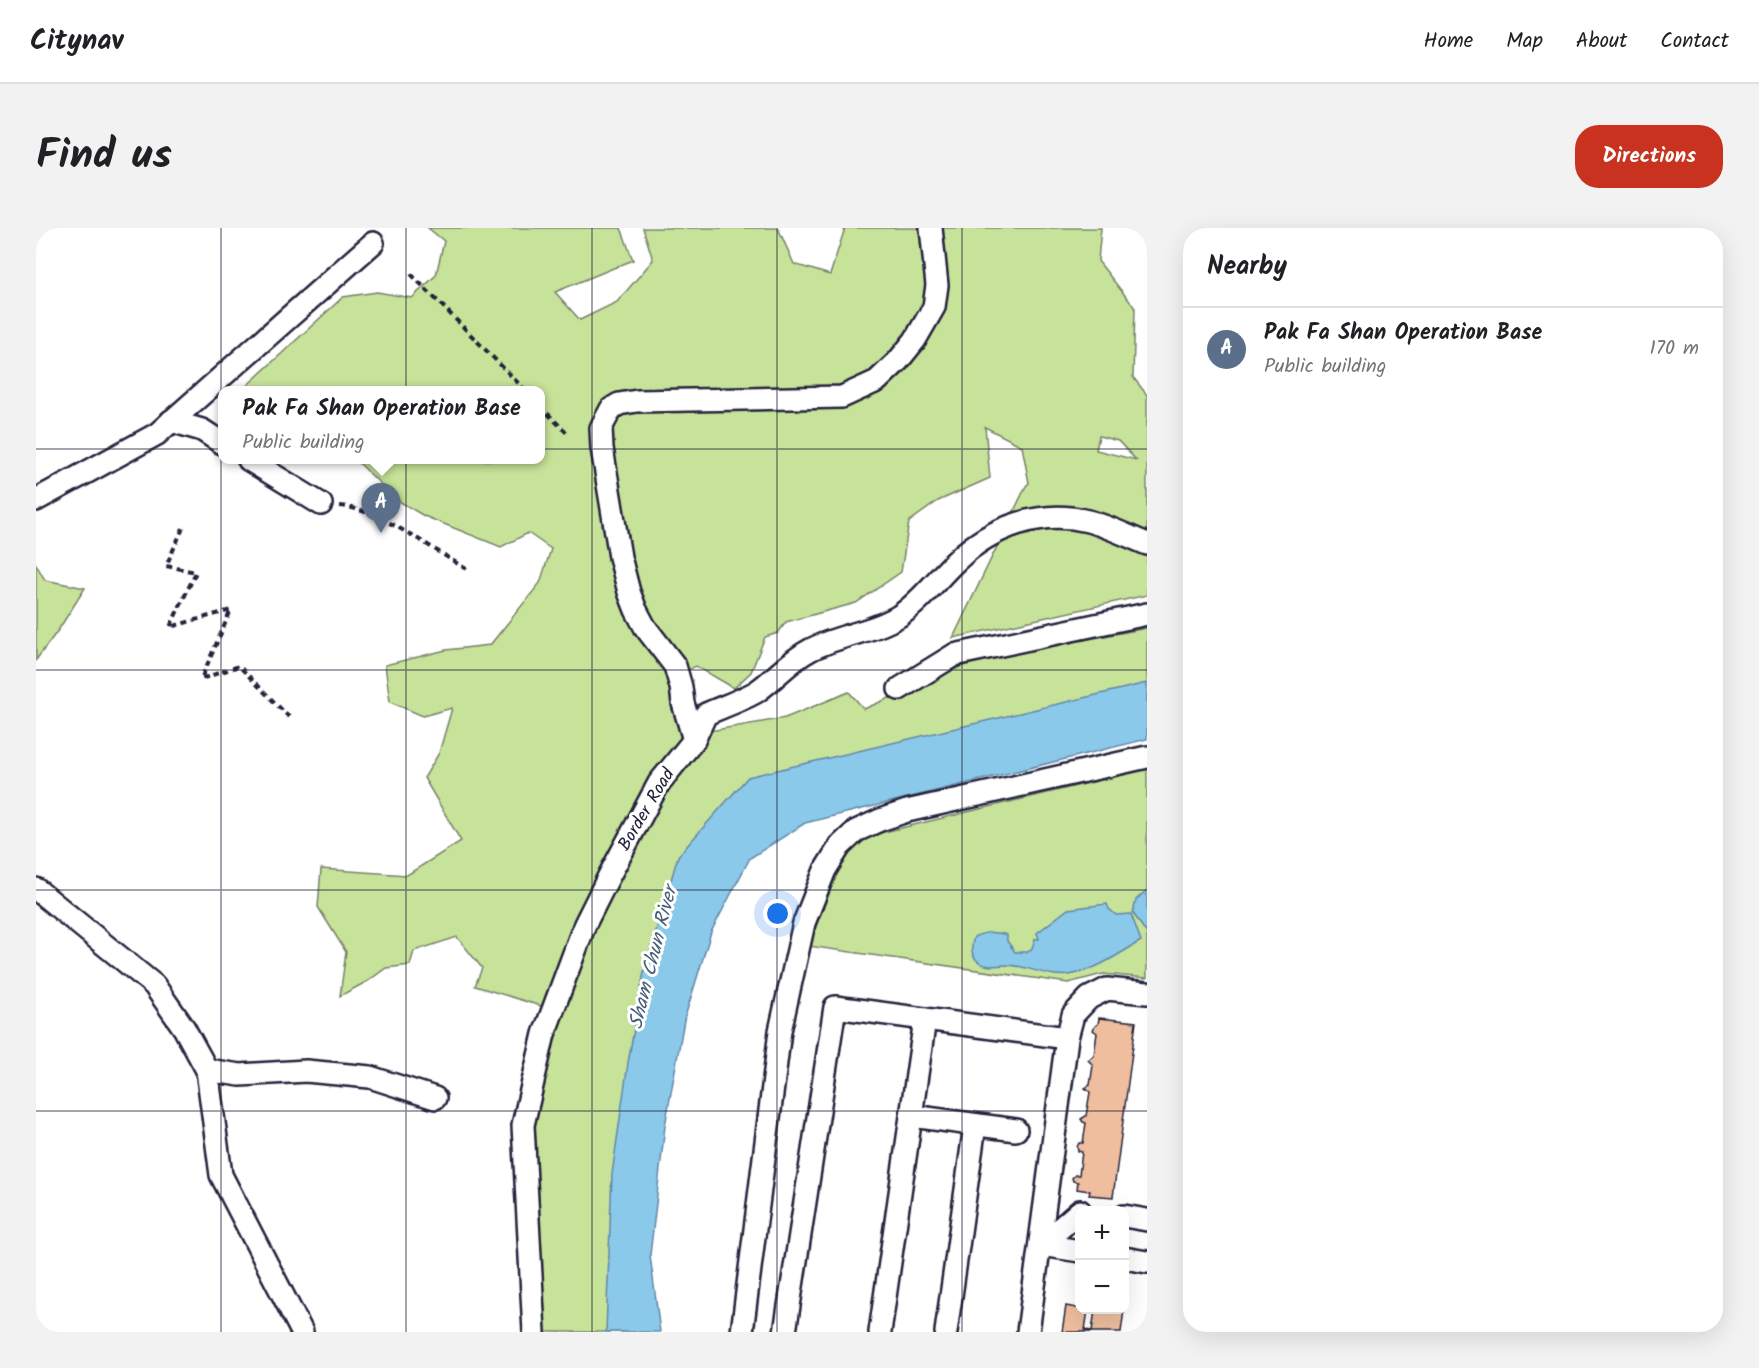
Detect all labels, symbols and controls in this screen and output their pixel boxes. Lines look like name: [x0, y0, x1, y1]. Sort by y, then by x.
text: Citynav: [30, 19, 123, 64]
text: Home: [1424, 25, 1473, 58]
text: Map: [1506, 25, 1543, 58]
text: About: [1576, 25, 1627, 58]
text: Contact: [1660, 25, 1729, 58]
text: Find us: [36, 123, 172, 190]
button: Directions: [1575, 125, 1723, 188]
text: Nearby: [1207, 246, 1287, 288]
text: Pak Fa Shan Operation Base: [1264, 316, 1542, 351]
text: A: [1220, 333, 1233, 365]
text: 170 m: [1650, 333, 1699, 365]
text: Public building: [1264, 351, 1386, 383]
popup: [218, 386, 545, 464]
text: Pak Fa Shan Operation Base: [242, 392, 521, 427]
text: Public building: [242, 427, 365, 459]
pin: A: [362, 484, 400, 533]
street label: Border Road: [611, 762, 684, 857]
water label: Sham Chun River: [621, 879, 688, 1033]
your location: [763, 899, 792, 928]
map controls: [1075, 1206, 1129, 1314]
button: +: [1075, 1206, 1129, 1260]
button: −: [1075, 1260, 1129, 1314]

